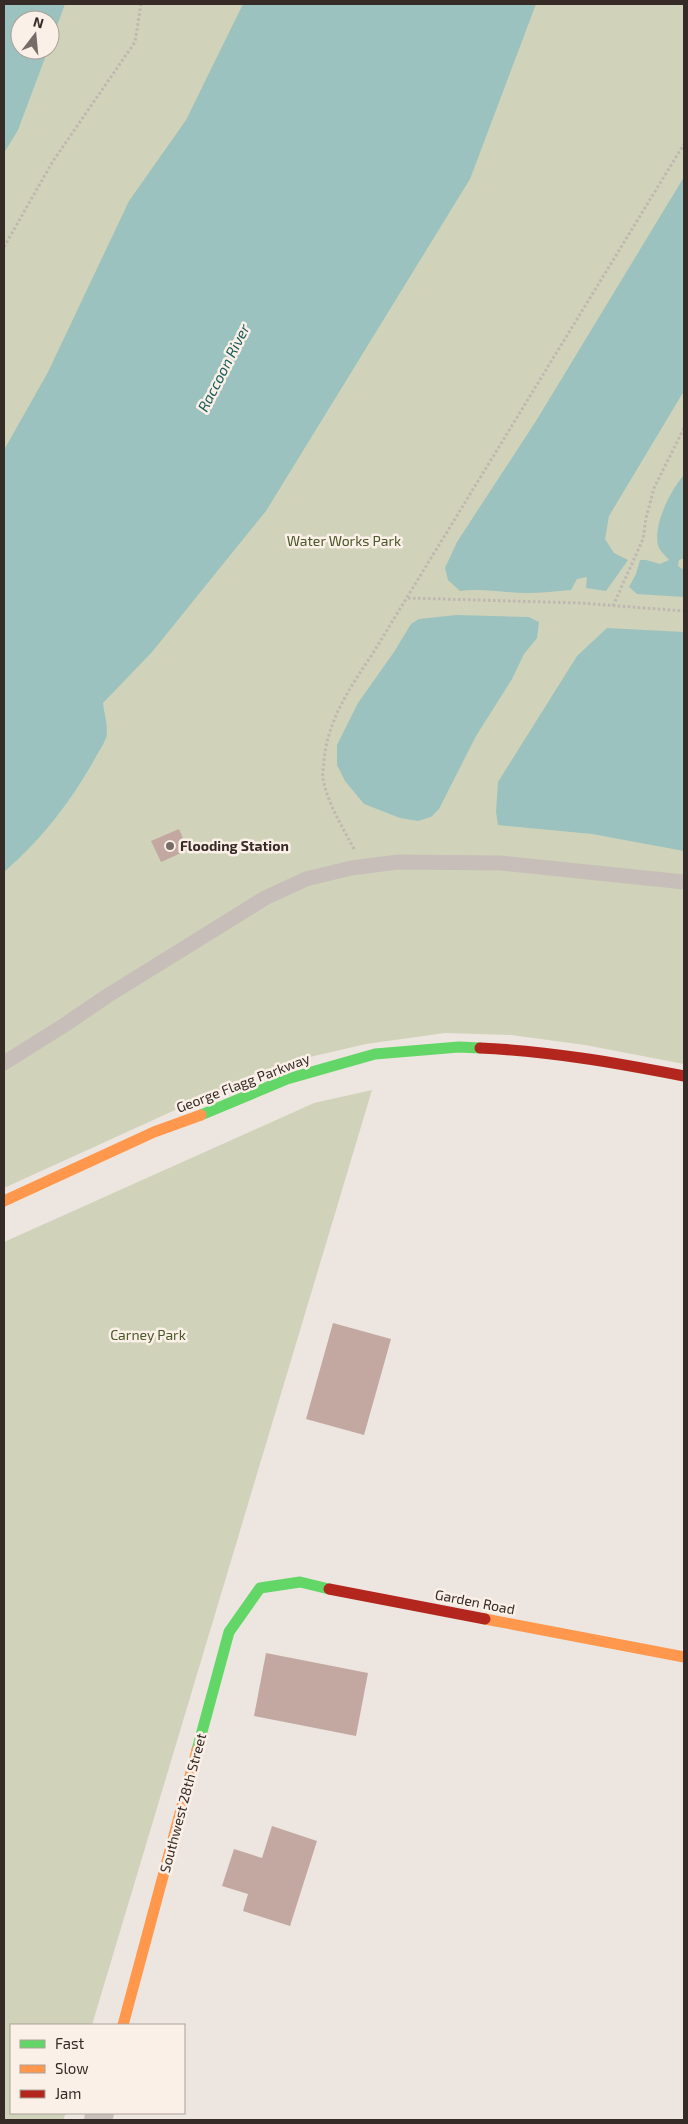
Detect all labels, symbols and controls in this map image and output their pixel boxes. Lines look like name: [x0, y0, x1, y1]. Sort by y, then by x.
north arrow: [10, 10, 60, 60]
text: N: [32, 12, 46, 32]
water label: Raccoon River: [193, 320, 253, 414]
park label: Water Works Park: [287, 532, 401, 549]
place label: Flooding Station: [180, 837, 289, 854]
marker: Flooding Station: [164, 840, 176, 852]
street label: George Flagg Parkway: [174, 1049, 312, 1116]
park label: Carney Park: [110, 1326, 186, 1343]
street label: Garden Road: [434, 1585, 516, 1618]
street label: Southwest 28th Street: [156, 1731, 209, 1874]
legend: [10, 2024, 185, 2114]
text: Fast: [55, 2034, 85, 2052]
text: Slow: [55, 2059, 89, 2077]
text: Jam: [55, 2084, 81, 2102]

